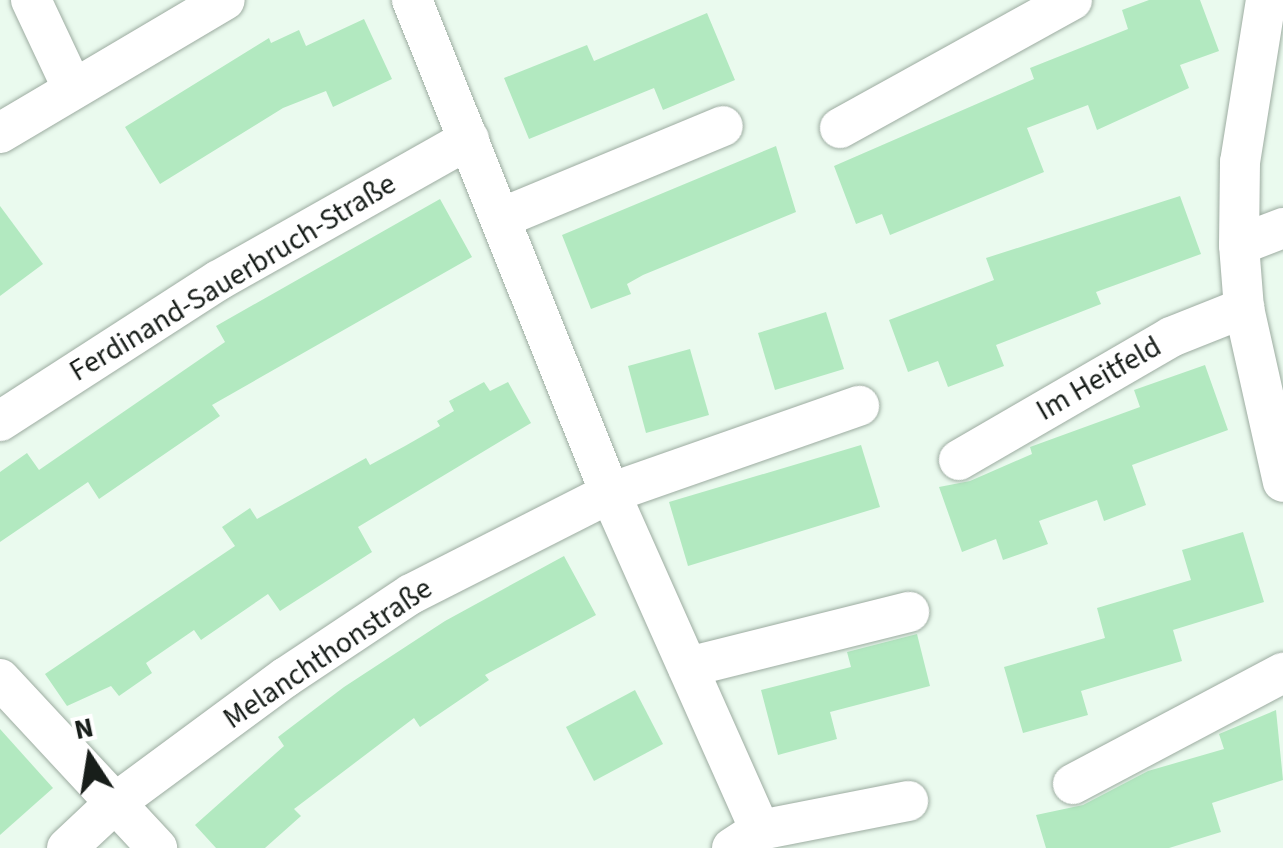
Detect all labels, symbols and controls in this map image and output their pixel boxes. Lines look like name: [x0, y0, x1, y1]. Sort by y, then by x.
street label: Ferdinand-Sauerbruch-Straße: [63, 166, 403, 390]
street label: Im Heitfeld: [1030, 329, 1168, 429]
street label: Melanchthonstraße: [217, 571, 439, 737]
text: N: [70, 707, 97, 750]
north arrow: [40, 708, 140, 808]

